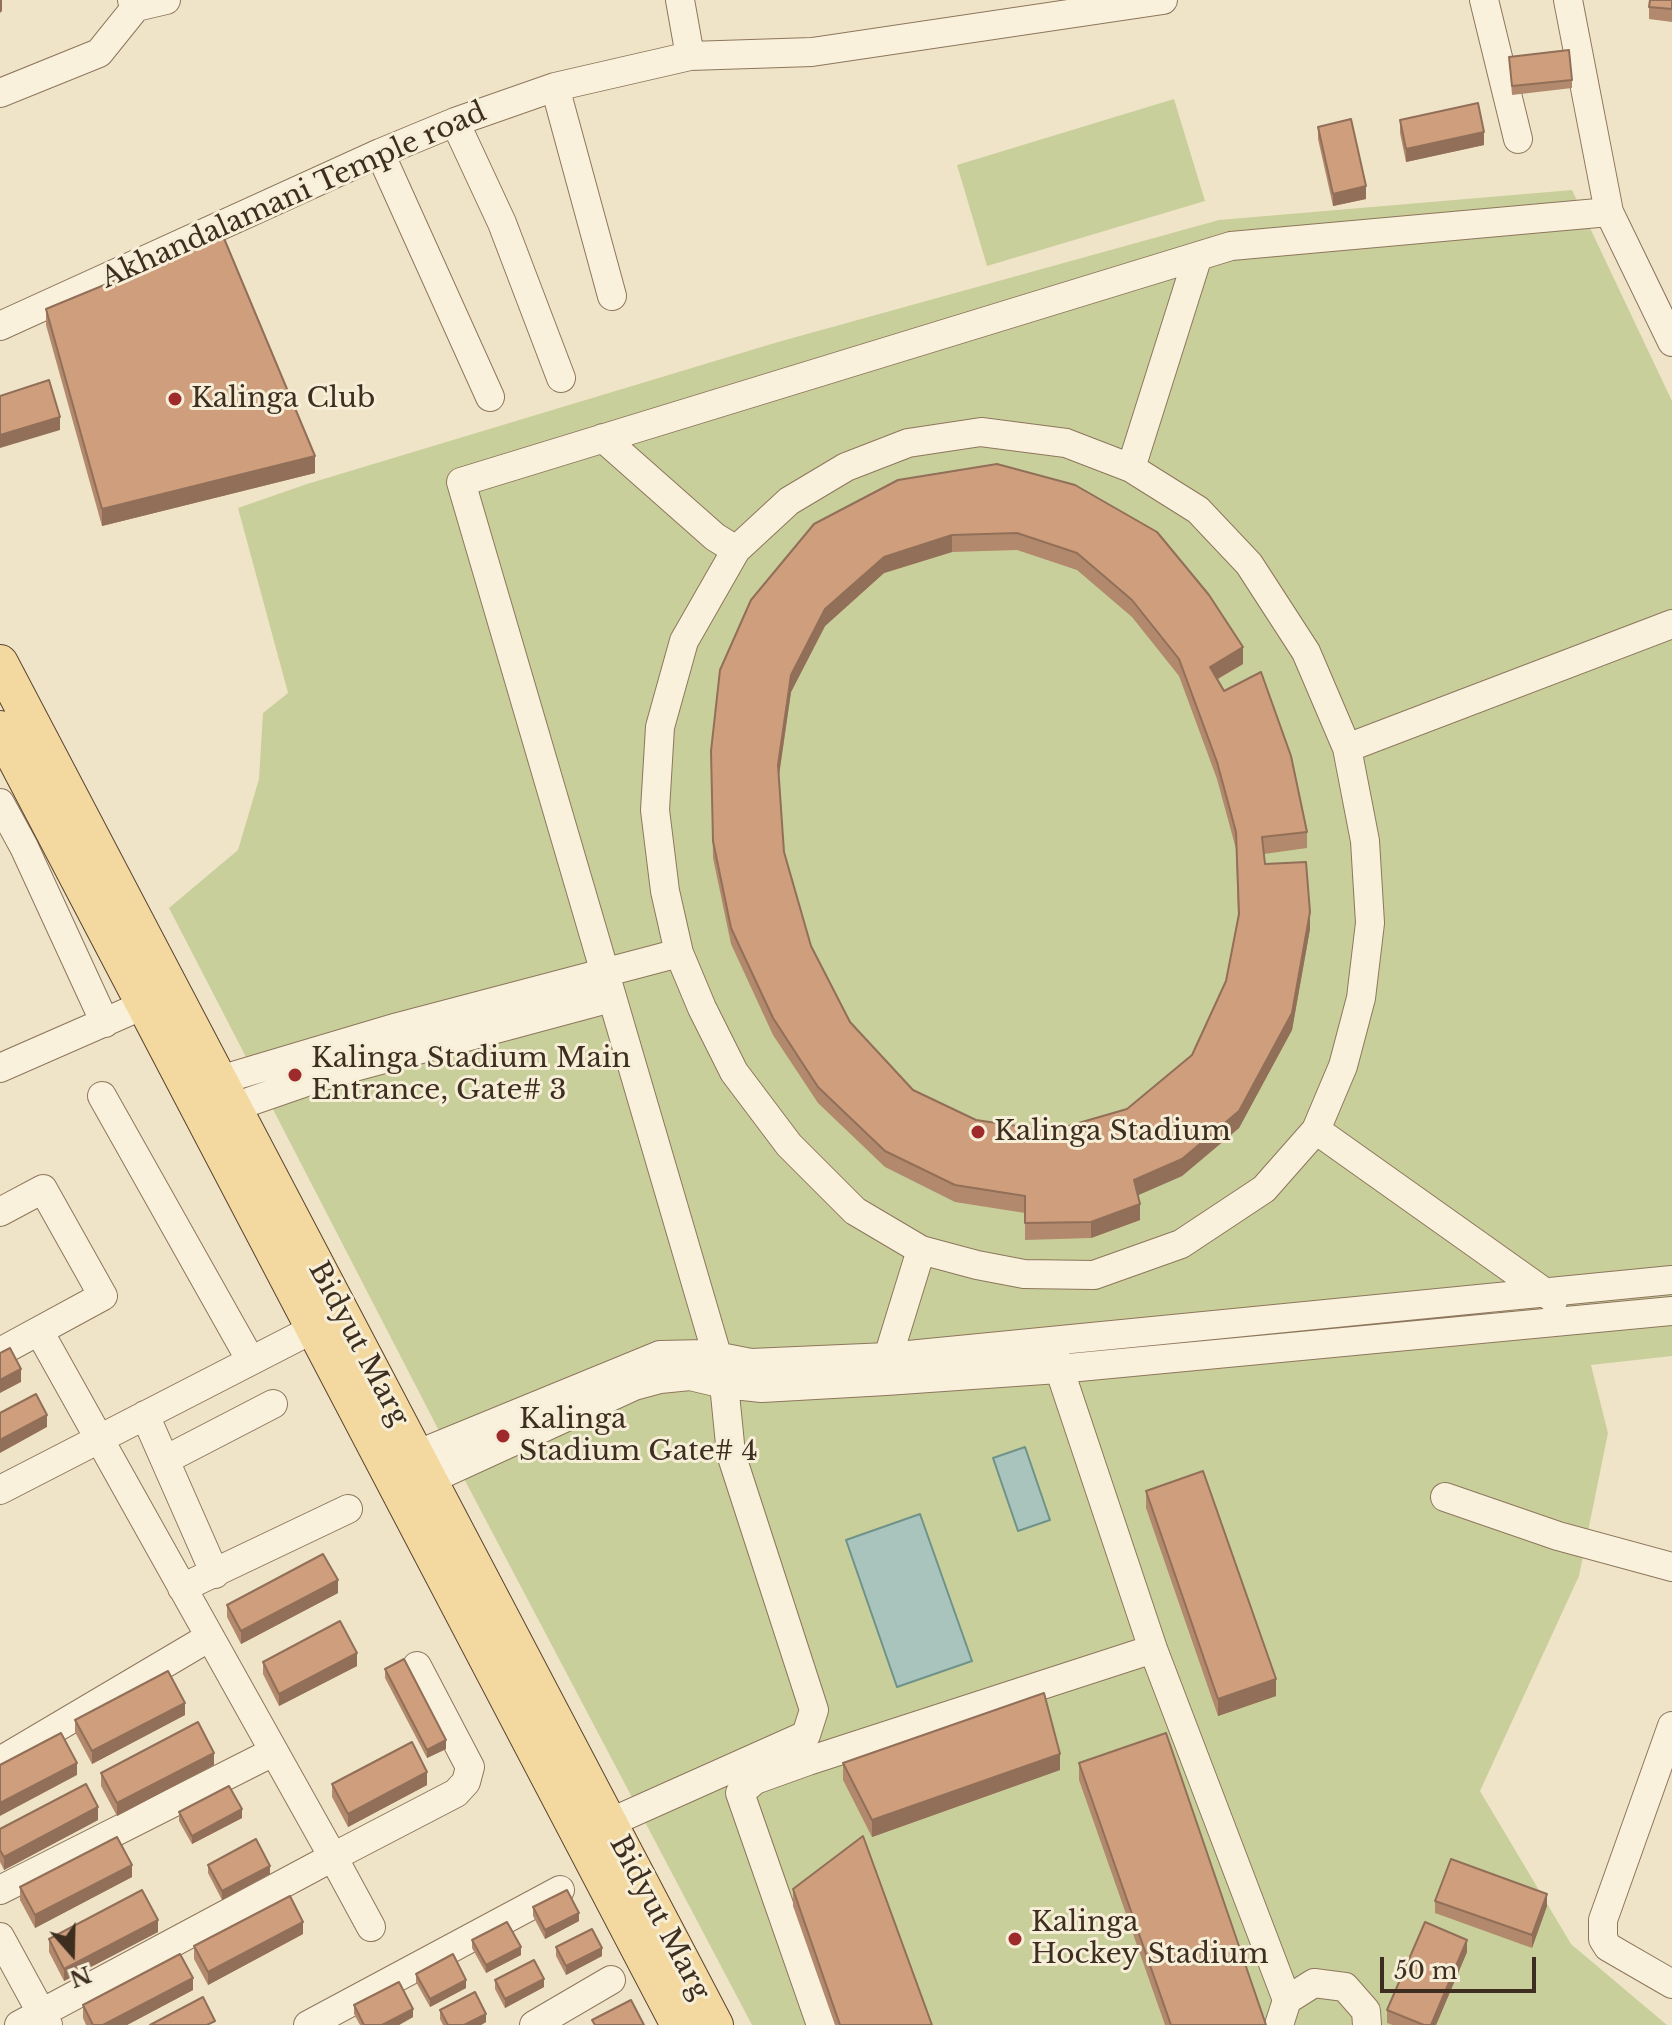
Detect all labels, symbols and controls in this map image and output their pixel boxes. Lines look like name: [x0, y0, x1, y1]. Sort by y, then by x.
street label: Akhandalamani Temple road: [96, 96, 492, 296]
place label: Kalinga Club: [191, 382, 375, 416]
marker: Kalinga Club: [166, 390, 184, 408]
place label: Kalinga Stadium Main Entrance, Gate# 3: [311, 1042, 631, 1108]
marker: Kalinga Stadium Main Entrance, Gate# 3: [286, 1066, 304, 1084]
place label: Kalinga Stadium: [994, 1115, 1231, 1149]
marker: Kalinga Stadium: [969, 1123, 987, 1141]
street label: Bidyut Marg: [301, 1256, 415, 1432]
place label: Kalinga Stadium Gate# 4: [519, 1403, 758, 1469]
marker: Kalinga Stadium Gate# 4: [494, 1427, 512, 1445]
street label: Bidyut Marg: [602, 1830, 716, 2006]
place label: Kalinga Hockey Stadium: [1031, 1906, 1269, 1972]
north arrow: [32, 1913, 112, 1993]
marker: Kalinga Hockey Stadium: [1006, 1930, 1024, 1948]
scale bar: [1384, 1941, 1540, 1991]
text: 50 m: [1394, 1956, 1457, 1985]
text: N: [66, 1960, 95, 1992]

